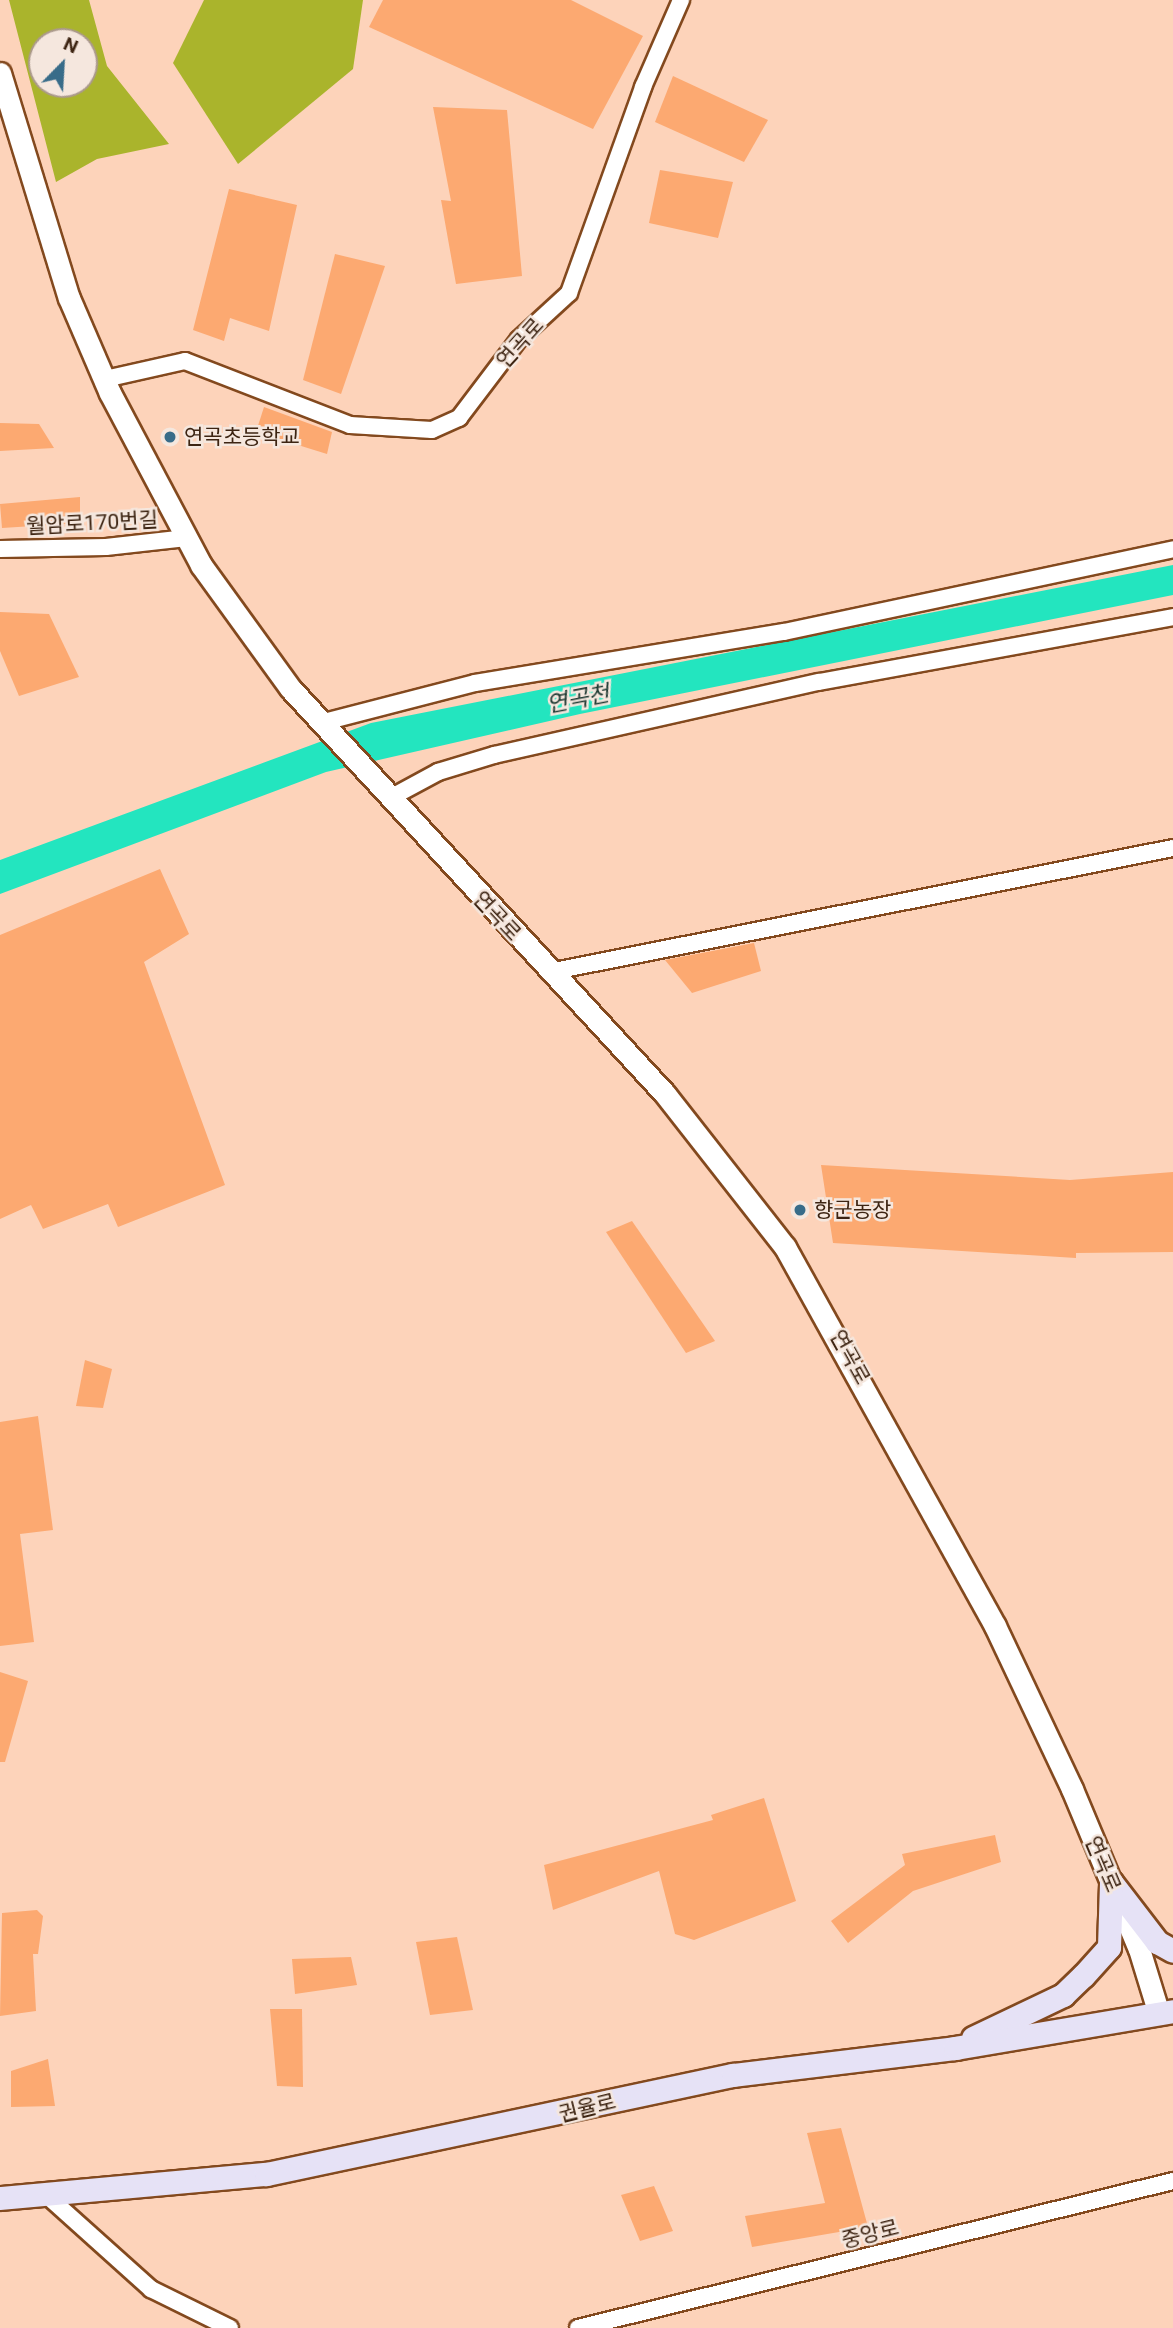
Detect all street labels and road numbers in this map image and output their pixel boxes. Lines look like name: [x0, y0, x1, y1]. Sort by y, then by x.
street label: 연곡로: [491, 313, 549, 373]
street label: 월암로170번길: [25, 507, 159, 539]
street label: 연곡로: [468, 886, 526, 946]
street label: 연곡로: [825, 1326, 875, 1388]
street label: 연곡로: [1080, 1832, 1126, 1896]
street label: 권율로: [556, 2089, 618, 2127]
street label: 중앙로: [839, 2215, 901, 2253]

